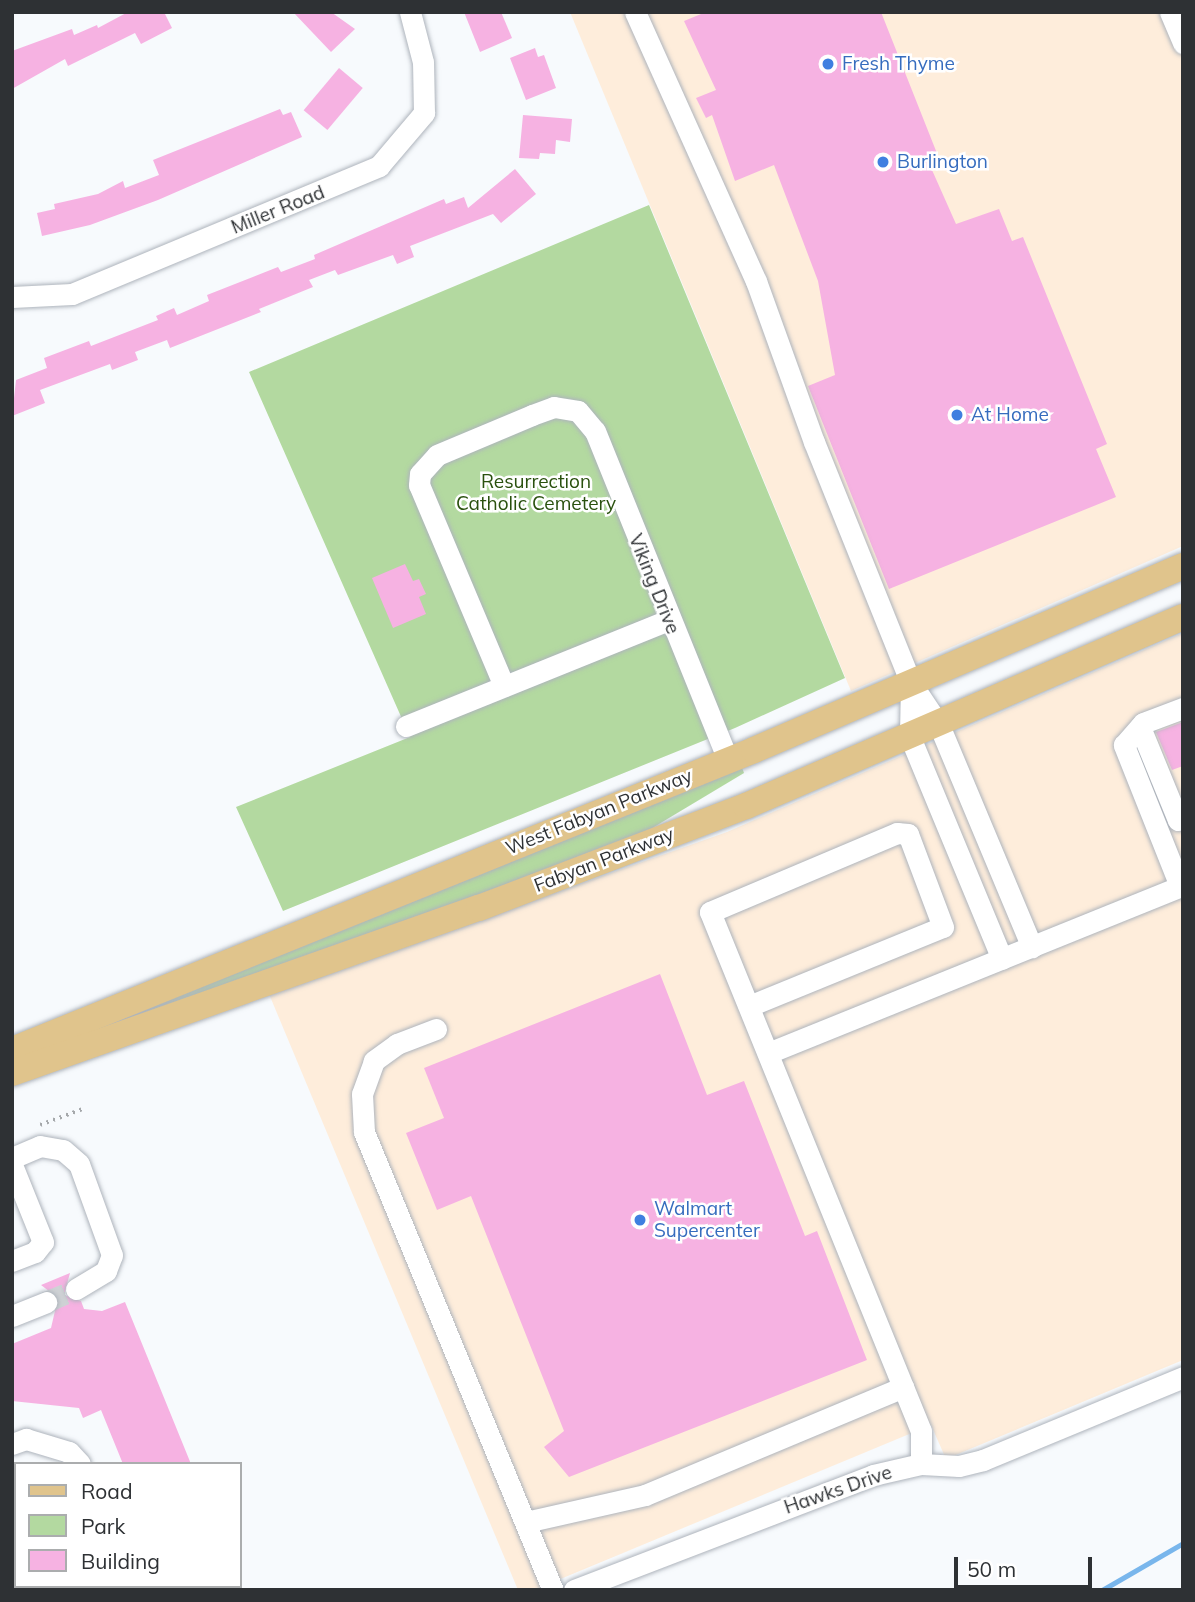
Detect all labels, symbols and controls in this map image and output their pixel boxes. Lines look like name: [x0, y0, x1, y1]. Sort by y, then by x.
place label: Fresh Thyme: [842, 53, 955, 75]
marker: Fresh Thyme: [820, 56, 836, 72]
place label: Burlington: [897, 151, 988, 173]
marker: Burlington: [875, 154, 891, 170]
street label: Miller Road: [228, 181, 328, 239]
place label: At Home: [971, 404, 1049, 426]
marker: At Home: [949, 407, 965, 423]
park label: Resurrection Catholic Cemetery: [456, 471, 616, 515]
street label: Viking Drive: [624, 531, 684, 637]
street label: West Fabyan Parkway: [502, 764, 696, 860]
street label: Fabyan Parkway: [531, 823, 677, 897]
place label: Walmart Supercenter: [654, 1198, 760, 1242]
marker: Walmart Supercenter: [632, 1212, 648, 1228]
street label: Hawks Drive: [781, 1461, 895, 1519]
legend: [14, 1462, 242, 1588]
text: Road: [81, 1478, 132, 1504]
text: Park: [81, 1513, 125, 1539]
scale bar: [957, 1542, 1095, 1586]
text: Building: [81, 1548, 160, 1574]
text: 50 m: [967, 1556, 1016, 1582]

